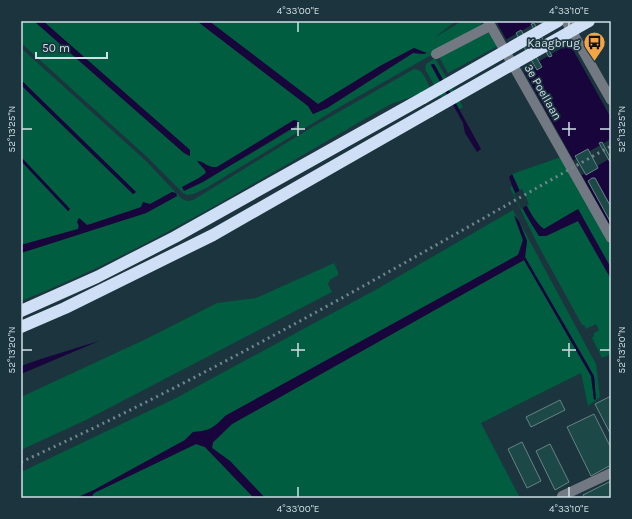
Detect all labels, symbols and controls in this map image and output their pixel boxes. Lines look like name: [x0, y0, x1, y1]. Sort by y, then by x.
text: 4°33'00"E: [277, 5, 319, 17]
text: 4°33'10"E: [549, 5, 589, 17]
bus stop icon: Kaagbrug: [582, 30, 608, 63]
scale bar: [36, 34, 107, 60]
place label: Kaagbrug: [527, 36, 580, 50]
text: 50 m: [42, 41, 70, 55]
street label: 3e Poellaan: [521, 61, 565, 123]
text: 52°13'25"N: [6, 106, 18, 152]
text: 52°13'25"N: [616, 106, 628, 152]
text: 52°13'20"N: [6, 326, 18, 374]
text: 52°13'20"N: [616, 326, 628, 374]
text: 4°33'00"E: [277, 503, 319, 515]
text: 4°33'10"E: [549, 503, 589, 515]

